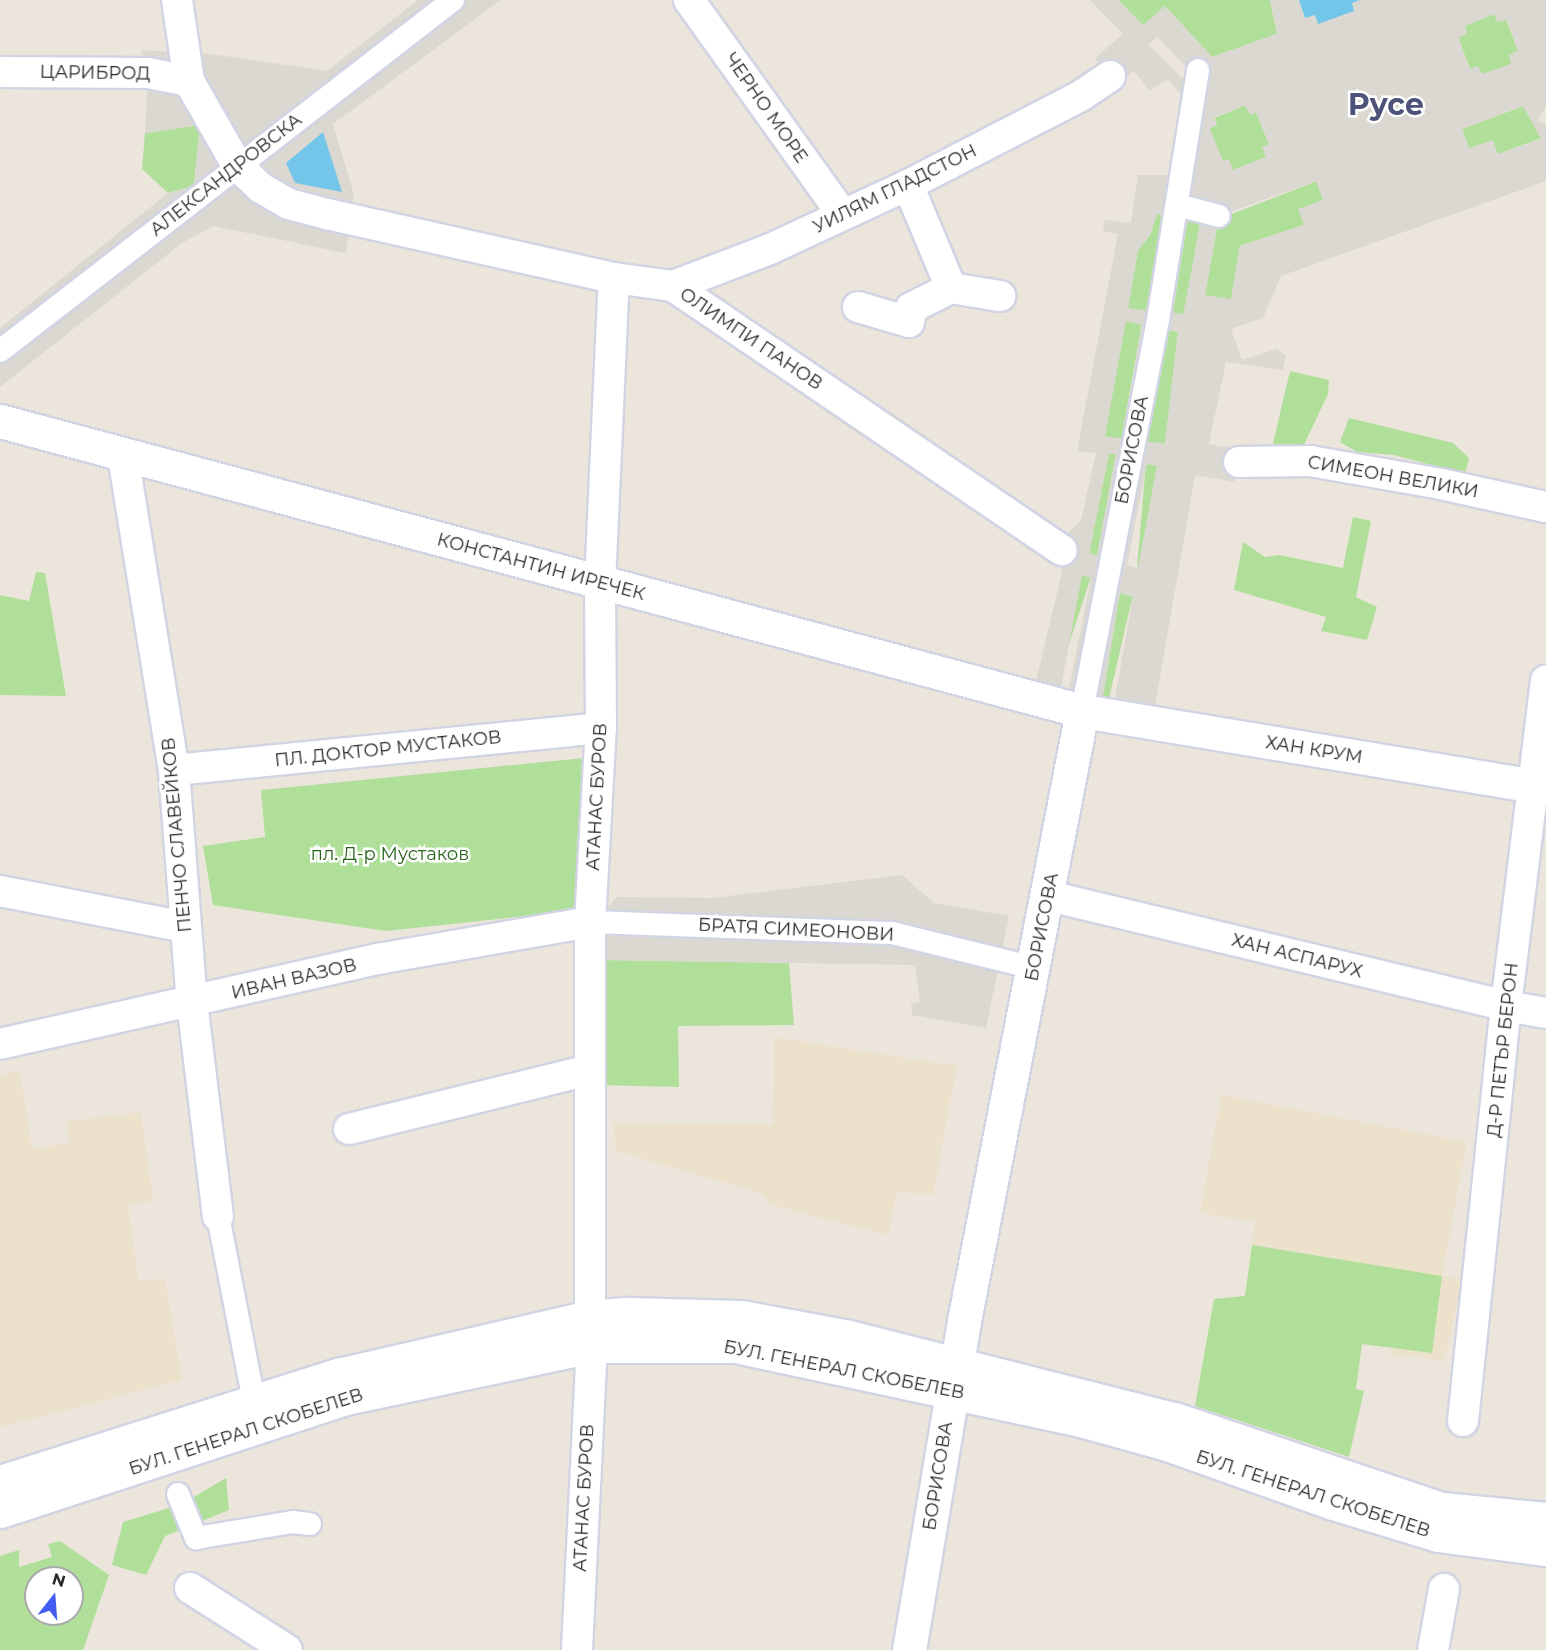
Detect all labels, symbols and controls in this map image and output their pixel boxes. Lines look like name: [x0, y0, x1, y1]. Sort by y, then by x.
street label: ЧЕРНО МОРЕ: [720, 49, 812, 167]
street label: ЦАРИБРОД: [39, 61, 151, 85]
district label: Русе: [1348, 87, 1424, 123]
street label: АЛЕКСАНДРОВСКА: [146, 109, 306, 241]
street label: УИЛЯМ ГЛАДСТОН: [810, 140, 980, 238]
street label: ОЛИМПИ ПАНОВ: [676, 283, 826, 395]
street label: БОРИСОВА: [1111, 394, 1153, 506]
street label: СИМЕОН ВЕЛИКИ: [1306, 451, 1480, 503]
street label: КОНСТАНТИН ИРЕЧЕК: [435, 529, 647, 605]
street label: АТАНАС БУРОВ: [582, 723, 612, 871]
street label: ПЛ. ДОКТОР МУСТАКОВ: [273, 726, 503, 772]
street label: ХАН КРУМ: [1264, 732, 1364, 768]
street label: ПЕНЧО СЛАВЕЙКОВ: [158, 737, 196, 933]
park label: пл. Д-р Мустаков: [311, 843, 469, 865]
street label: БОРИСОВА: [1021, 871, 1063, 983]
street label: БРАТЯ СИМЕОНОВИ: [697, 914, 895, 946]
street label: ХАН АСПАРУХ: [1229, 929, 1365, 983]
street label: ИВАН ВАЗОВ: [229, 954, 359, 1004]
street label: Д-Р ПЕТЪР БЕРОН: [1483, 961, 1523, 1139]
street label: БУЛ. ГЕНЕРАЛ СКОБЕЛЕВ: [722, 1336, 966, 1404]
street label: БУЛ. ГЕНЕРАЛ СКОБЕЛЕВ: [126, 1384, 366, 1480]
street label: БОРИСОВА: [919, 1420, 957, 1532]
street label: АТАНАС БУРОВ: [569, 1424, 599, 1572]
street label: БУЛ. ГЕНЕРАЛ СКОБЕЛЕВ: [1193, 1446, 1433, 1542]
north arrow: [24, 1566, 84, 1626]
text: N: [50, 1569, 68, 1591]

